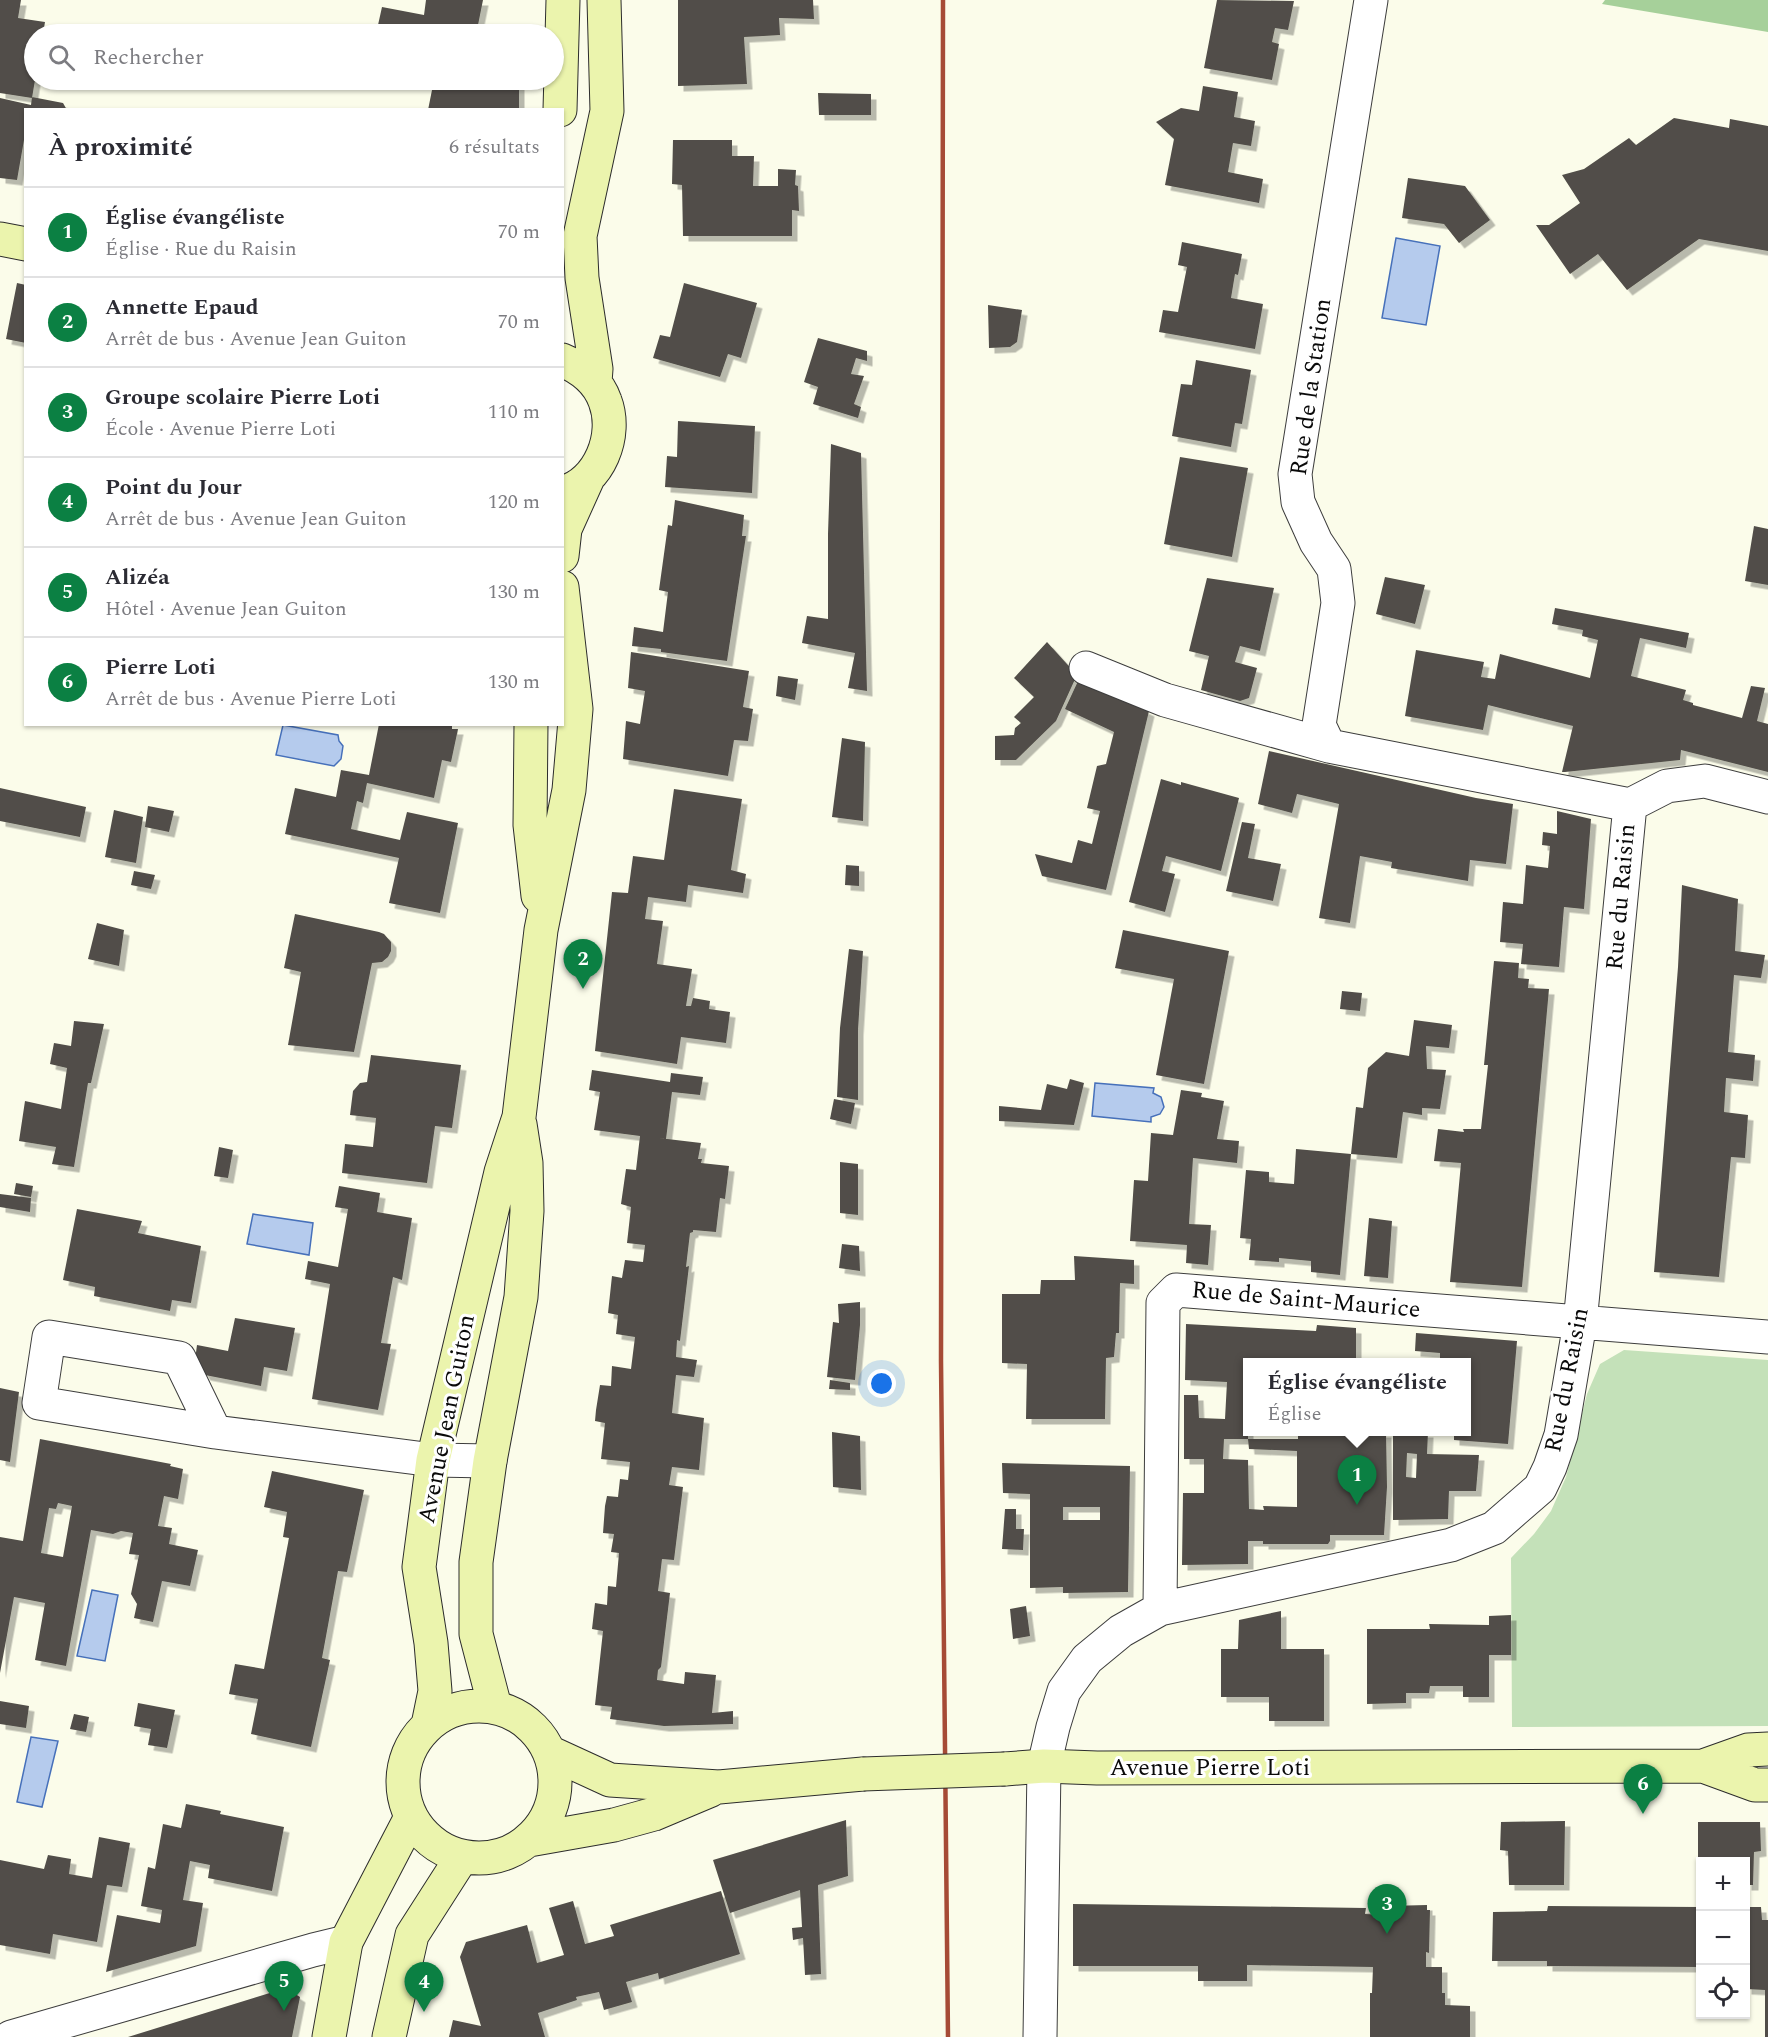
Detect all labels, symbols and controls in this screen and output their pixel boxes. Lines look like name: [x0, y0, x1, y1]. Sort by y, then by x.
search box: [24, 24, 564, 90]
icon: search: [45, 41, 78, 74]
text: Rechercher: [93, 41, 204, 74]
text: À proximité: [48, 127, 193, 167]
text: 6 résultats: [449, 132, 540, 162]
text: Église évangéliste: [105, 201, 285, 234]
text: 1: [62, 217, 73, 247]
text: 70 m: [498, 217, 540, 247]
text: Église · Rue du Raisin: [105, 234, 297, 264]
text: Annette Epaud: [105, 291, 259, 324]
street label: Rue de la Station: [1281, 296, 1341, 478]
text: 2: [62, 307, 73, 337]
text: 70 m: [498, 307, 540, 337]
text: Arrêt de bus · Avenue Jean Guiton: [105, 324, 407, 354]
text: Groupe scolaire Pierre Loti: [105, 381, 380, 414]
text: 3: [62, 397, 73, 427]
text: 110 m: [488, 397, 540, 427]
text: École · Avenue Pierre Loti: [105, 414, 336, 444]
text: Point du Jour: [105, 471, 242, 504]
text: 4: [62, 487, 73, 517]
text: 120 m: [488, 487, 540, 517]
text: Arrêt de bus · Avenue Jean Guiton: [105, 504, 407, 534]
text: Alizéa: [105, 561, 170, 594]
text: 5: [62, 577, 73, 607]
text: 130 m: [488, 577, 540, 607]
text: Hôtel · Avenue Jean Guiton: [105, 594, 347, 624]
text: Pierre Loti: [105, 651, 216, 684]
text: 6: [62, 667, 73, 697]
text: 130 m: [488, 667, 540, 697]
text: Arrêt de bus · Avenue Pierre Loti: [105, 684, 397, 714]
street label: Rue du Raisin: [1597, 822, 1645, 972]
pin: 2: [564, 940, 602, 989]
street label: Rue de Saint-Maurice: [1190, 1272, 1422, 1328]
street label: Rue du Raisin: [1535, 1304, 1599, 1456]
street label: Avenue Jean Guiton: [409, 1311, 485, 1527]
popup: [1243, 1358, 1471, 1436]
text: Église évangéliste: [1267, 1366, 1447, 1399]
your location: [867, 1369, 896, 1398]
text: Église: [1267, 1399, 1321, 1429]
pin: 1: [1338, 1456, 1376, 1505]
street label: Avenue Pierre Loti: [1110, 1750, 1310, 1786]
pin: 6: [1624, 1764, 1662, 1814]
map controls: [1696, 1857, 1750, 2019]
button: +: [1696, 1857, 1750, 1911]
pin: 3: [1368, 1884, 1406, 1934]
button: −: [1696, 1911, 1750, 1965]
pin: 5: [264, 1962, 304, 2011]
pin: 4: [404, 1962, 444, 2012]
button: locate: [1696, 1965, 1750, 2019]

